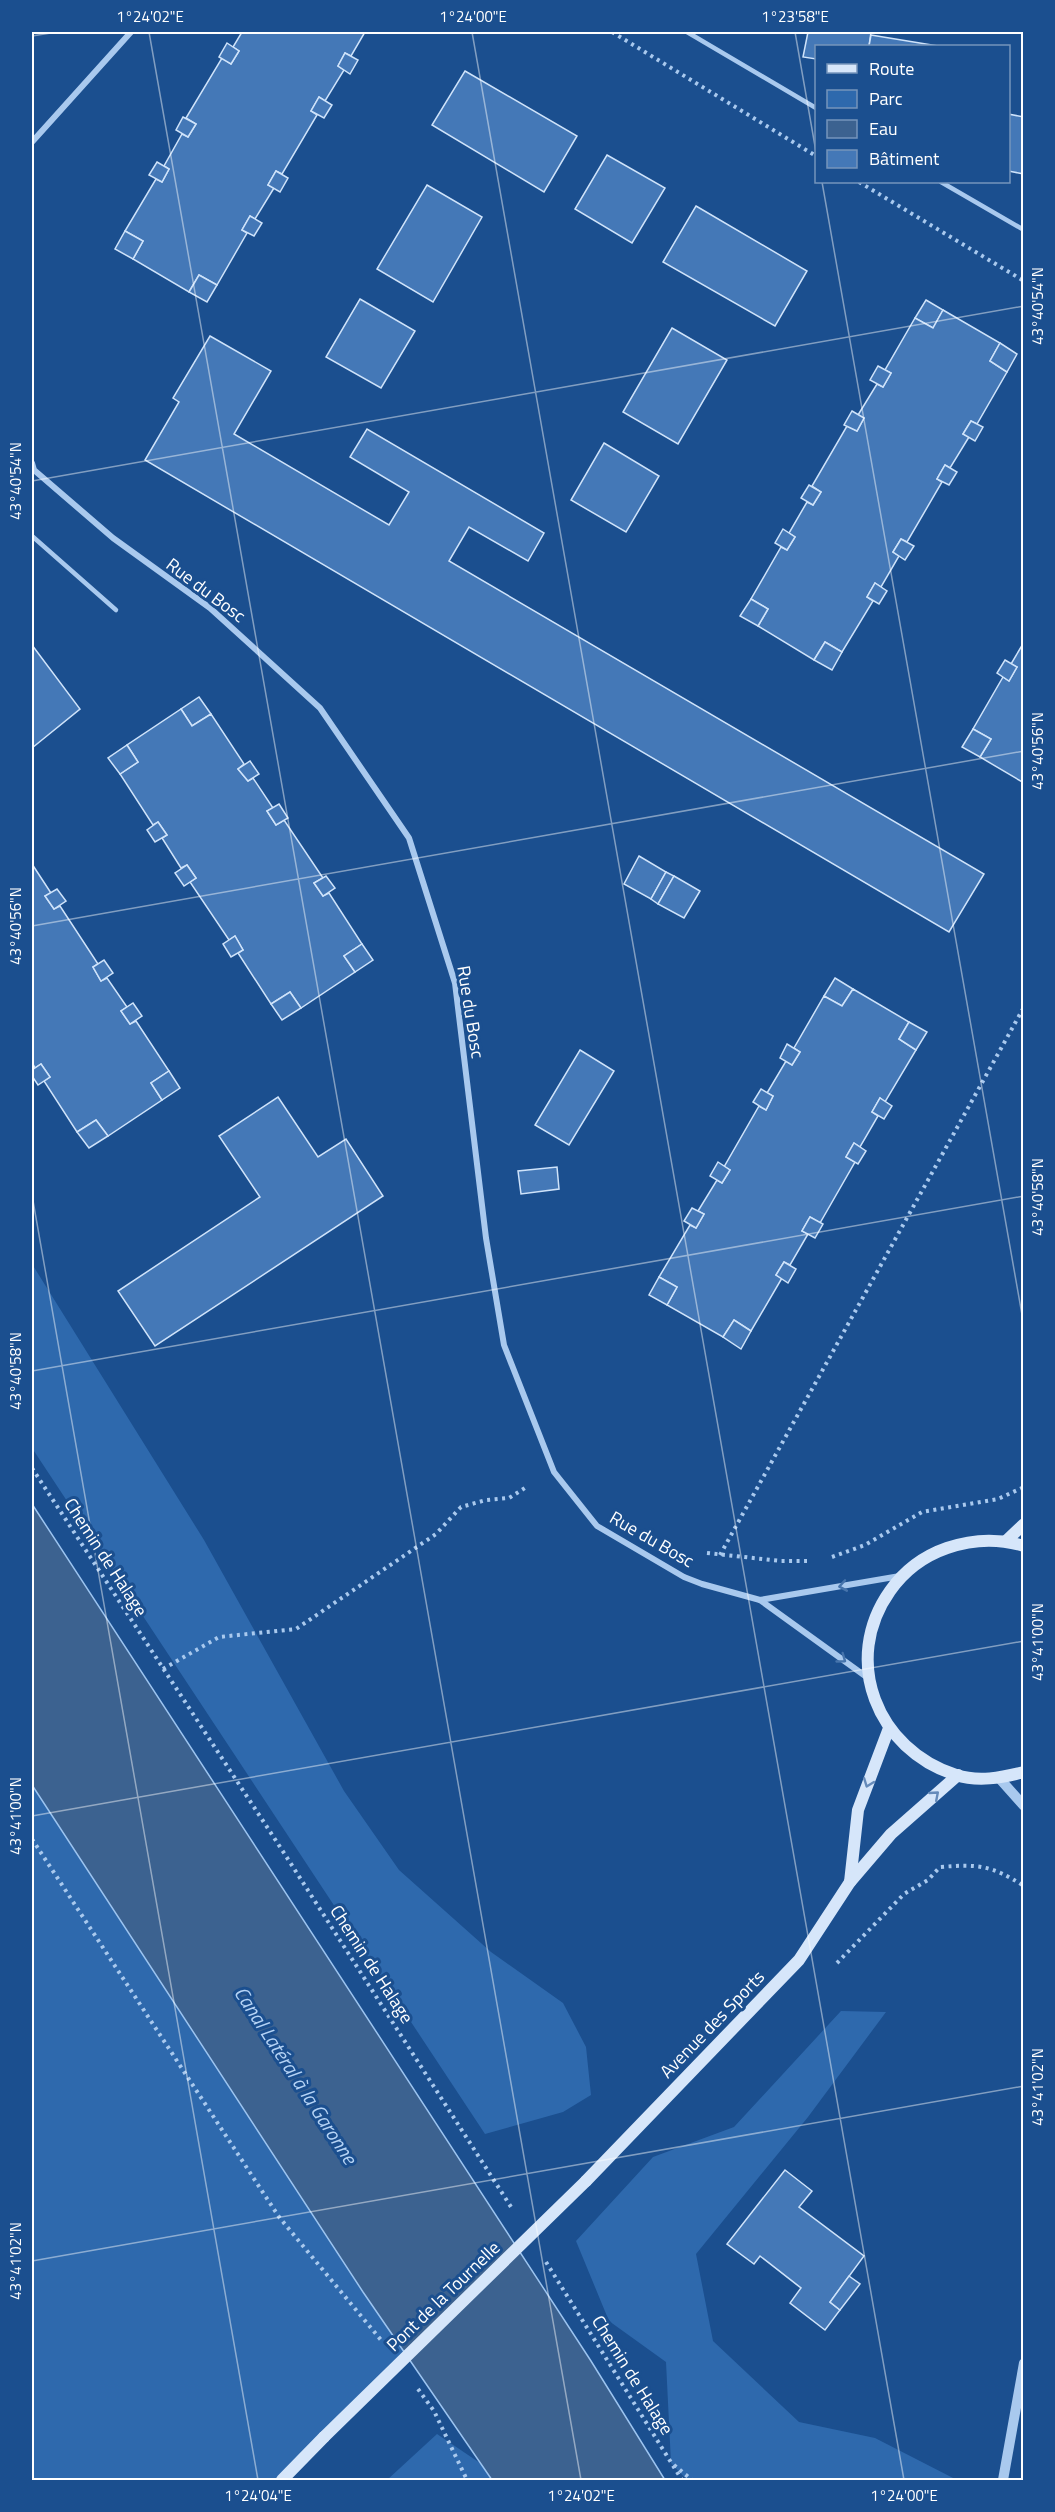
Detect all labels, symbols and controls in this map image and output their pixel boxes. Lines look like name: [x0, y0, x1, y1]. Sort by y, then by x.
text: 1°24'02"E: [116, 5, 184, 28]
text: 1°24'00"E: [439, 5, 507, 28]
text: 1°23'58"E: [761, 5, 829, 28]
legend: [815, 45, 1010, 183]
text: Route: [869, 55, 914, 82]
text: Parc: [869, 85, 903, 112]
text: Eau: [869, 115, 898, 142]
text: Bâtiment: [869, 145, 940, 172]
text: 43°40'54"N: [1026, 267, 1049, 345]
text: 43°40'54"N: [4, 442, 27, 520]
street label: Rue du Bosc: [161, 551, 252, 629]
text: 43°40'56"N: [1026, 712, 1049, 790]
text: 43°40'56"N: [4, 887, 27, 965]
street label: Rue du Bosc: [450, 964, 492, 1060]
text: 43°40'58"N: [1026, 1158, 1049, 1236]
text: 43°40'58"N: [4, 1332, 27, 1410]
street label: Chemin de Halage: [58, 1492, 154, 1622]
street label: Rue du Bosc: [605, 1504, 699, 1574]
one-way arrow: [838, 1579, 847, 1591]
text: 43°41'00"N: [1026, 1603, 1049, 1681]
one-way arrow: [835, 1651, 846, 1662]
text: 43°41'00"N: [4, 1777, 27, 1855]
one-way arrow: [863, 1777, 875, 1788]
one-way arrow: [928, 1791, 939, 1802]
street label: Chemin de Halage: [324, 1899, 420, 2029]
street label: Avenue des Sports: [653, 1964, 771, 2084]
water label: Canal Latéral à la Garonne: [227, 1980, 366, 2172]
text: 43°41'02"N: [1026, 2048, 1049, 2126]
text: 43°41'02"N: [4, 2222, 27, 2300]
street label: Pont de la Tournelle: [380, 2235, 506, 2357]
street label: Chemin de Halage: [585, 2310, 681, 2440]
text: 1°24'04"E: [224, 2484, 292, 2507]
text: 1°24'02"E: [547, 2484, 615, 2507]
text: 1°24'00"E: [870, 2484, 938, 2507]

